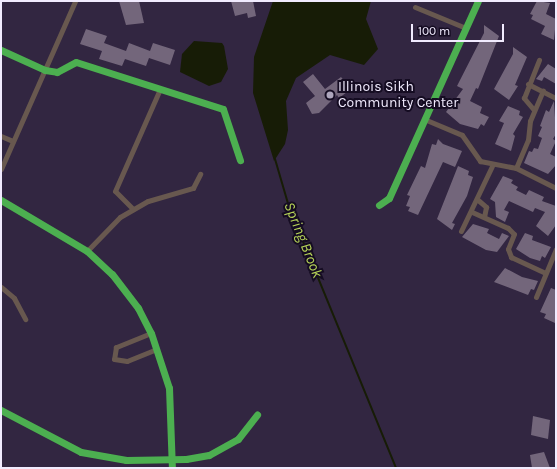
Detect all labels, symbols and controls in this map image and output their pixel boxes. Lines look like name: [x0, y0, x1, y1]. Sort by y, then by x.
scale bar: [413, 16, 506, 42]
text: 100 m: [418, 24, 450, 38]
place label: Illinois Sikh Community Center: [338, 79, 458, 112]
marker: Illinois Sikh Community Center: [325, 90, 335, 100]
water label: Spring Brook: [280, 199, 326, 281]

